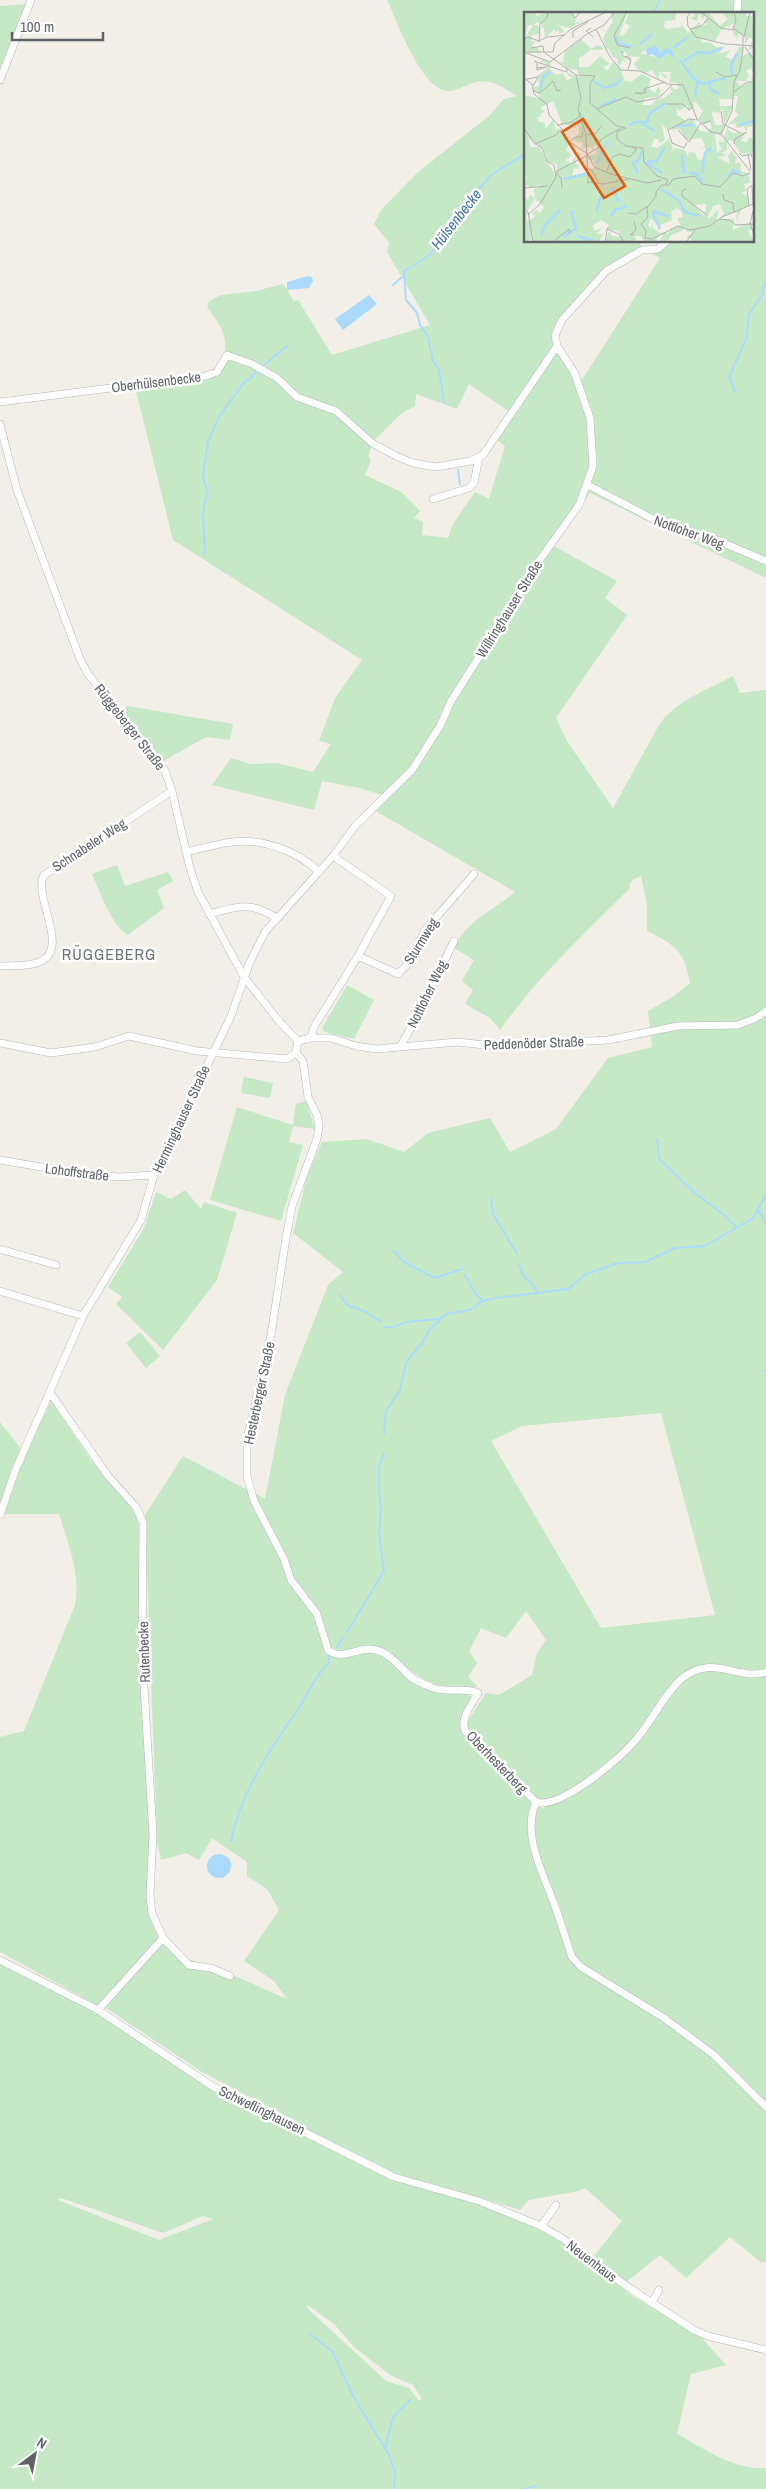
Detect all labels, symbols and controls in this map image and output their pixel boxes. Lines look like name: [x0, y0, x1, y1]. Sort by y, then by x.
scale bar: [12, 10, 104, 42]
inset map: [524, 12, 754, 242]
text: 100 m: [20, 16, 54, 37]
water label: Hülsenbecke: [426, 184, 486, 253]
street label: Oberhülsenbecke: [110, 368, 202, 396]
street label: Nottloher Weg: [652, 511, 727, 553]
street label: Willringhauser Straße: [472, 557, 546, 661]
street label: Rüggeberger Straße: [91, 680, 169, 774]
street label: Schnabeler Weg: [49, 814, 130, 876]
street label: Sturmweg: [400, 914, 443, 968]
district label: RÜGGEBERG: [62, 943, 156, 965]
street label: Nottloher Weg: [403, 957, 451, 1031]
street label: Peddenöder Straße: [484, 1032, 584, 1054]
street label: Herminghauser Straße: [148, 1062, 214, 1176]
street label: Lohoffstraße: [44, 1159, 110, 1185]
street label: Hesterberger Straße: [239, 1340, 279, 1446]
street label: Rutenbecke: [134, 1621, 154, 1683]
street label: Oberhesterberg: [463, 1727, 532, 1798]
street label: Schweflinghausen: [216, 2081, 308, 2139]
street label: Neuenhaus: [563, 2236, 621, 2286]
north arrow: [10, 2429, 60, 2479]
text: N: [34, 2433, 50, 2453]

